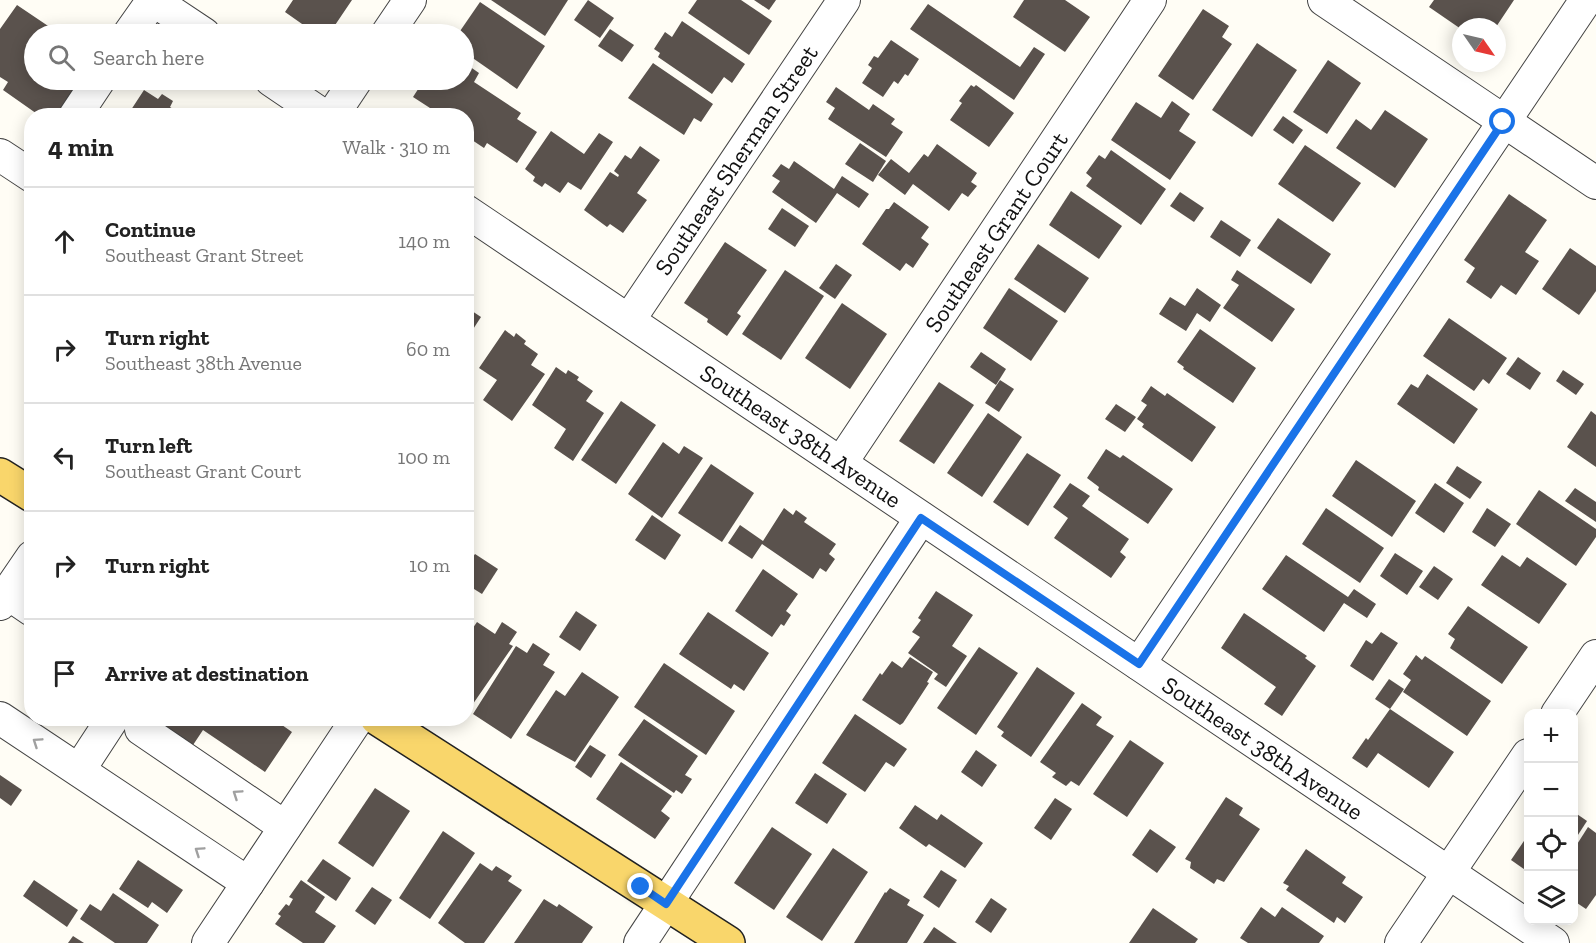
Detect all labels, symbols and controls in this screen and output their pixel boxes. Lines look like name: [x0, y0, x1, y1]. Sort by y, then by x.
north arrow: [1452, 18, 1506, 72]
search box: [24, 24, 474, 90]
street label: Southeast Sherman Street: [648, 39, 824, 280]
icon: search: [45, 41, 78, 74]
text: Search here: [93, 44, 204, 71]
route start: [1489, 108, 1515, 134]
street label: Southeast Grant Court: [918, 126, 1074, 338]
text: 4 min: [48, 131, 114, 163]
text: Walk · 310 m: [343, 135, 450, 159]
text: Continue: [105, 216, 196, 243]
icon: ahead: [48, 225, 81, 258]
text: 140 m: [398, 229, 450, 253]
text: Southeast Grant Street: [105, 243, 304, 267]
text: Turn right: [105, 324, 209, 351]
icon: right: [48, 333, 81, 366]
text: 60 m: [406, 337, 450, 361]
text: Southeast 38th Avenue: [105, 351, 302, 375]
street label: Southeast 38th Avenue: [695, 358, 907, 514]
text: Turn left: [105, 432, 192, 459]
icon: left: [48, 441, 81, 474]
text: 100 m: [397, 445, 450, 469]
text: Southeast Grant Court: [105, 459, 301, 483]
icon: right: [48, 549, 81, 582]
text: Turn right: [105, 552, 209, 579]
text: 10 m: [409, 553, 450, 577]
icon: arrive: [48, 657, 81, 690]
text: Arrive at destination: [105, 660, 308, 687]
street label: Southeast 38th Avenue: [1157, 670, 1369, 826]
map controls: [1524, 709, 1578, 925]
button: +: [1524, 709, 1578, 763]
one-way arrow: [33, 738, 43, 750]
button: −: [1524, 763, 1578, 817]
one-way arrow: [233, 790, 244, 801]
button: locate: [1524, 817, 1578, 871]
one-way arrow: [195, 847, 206, 858]
button: layers: [1524, 871, 1578, 925]
route end: [627, 873, 653, 899]

